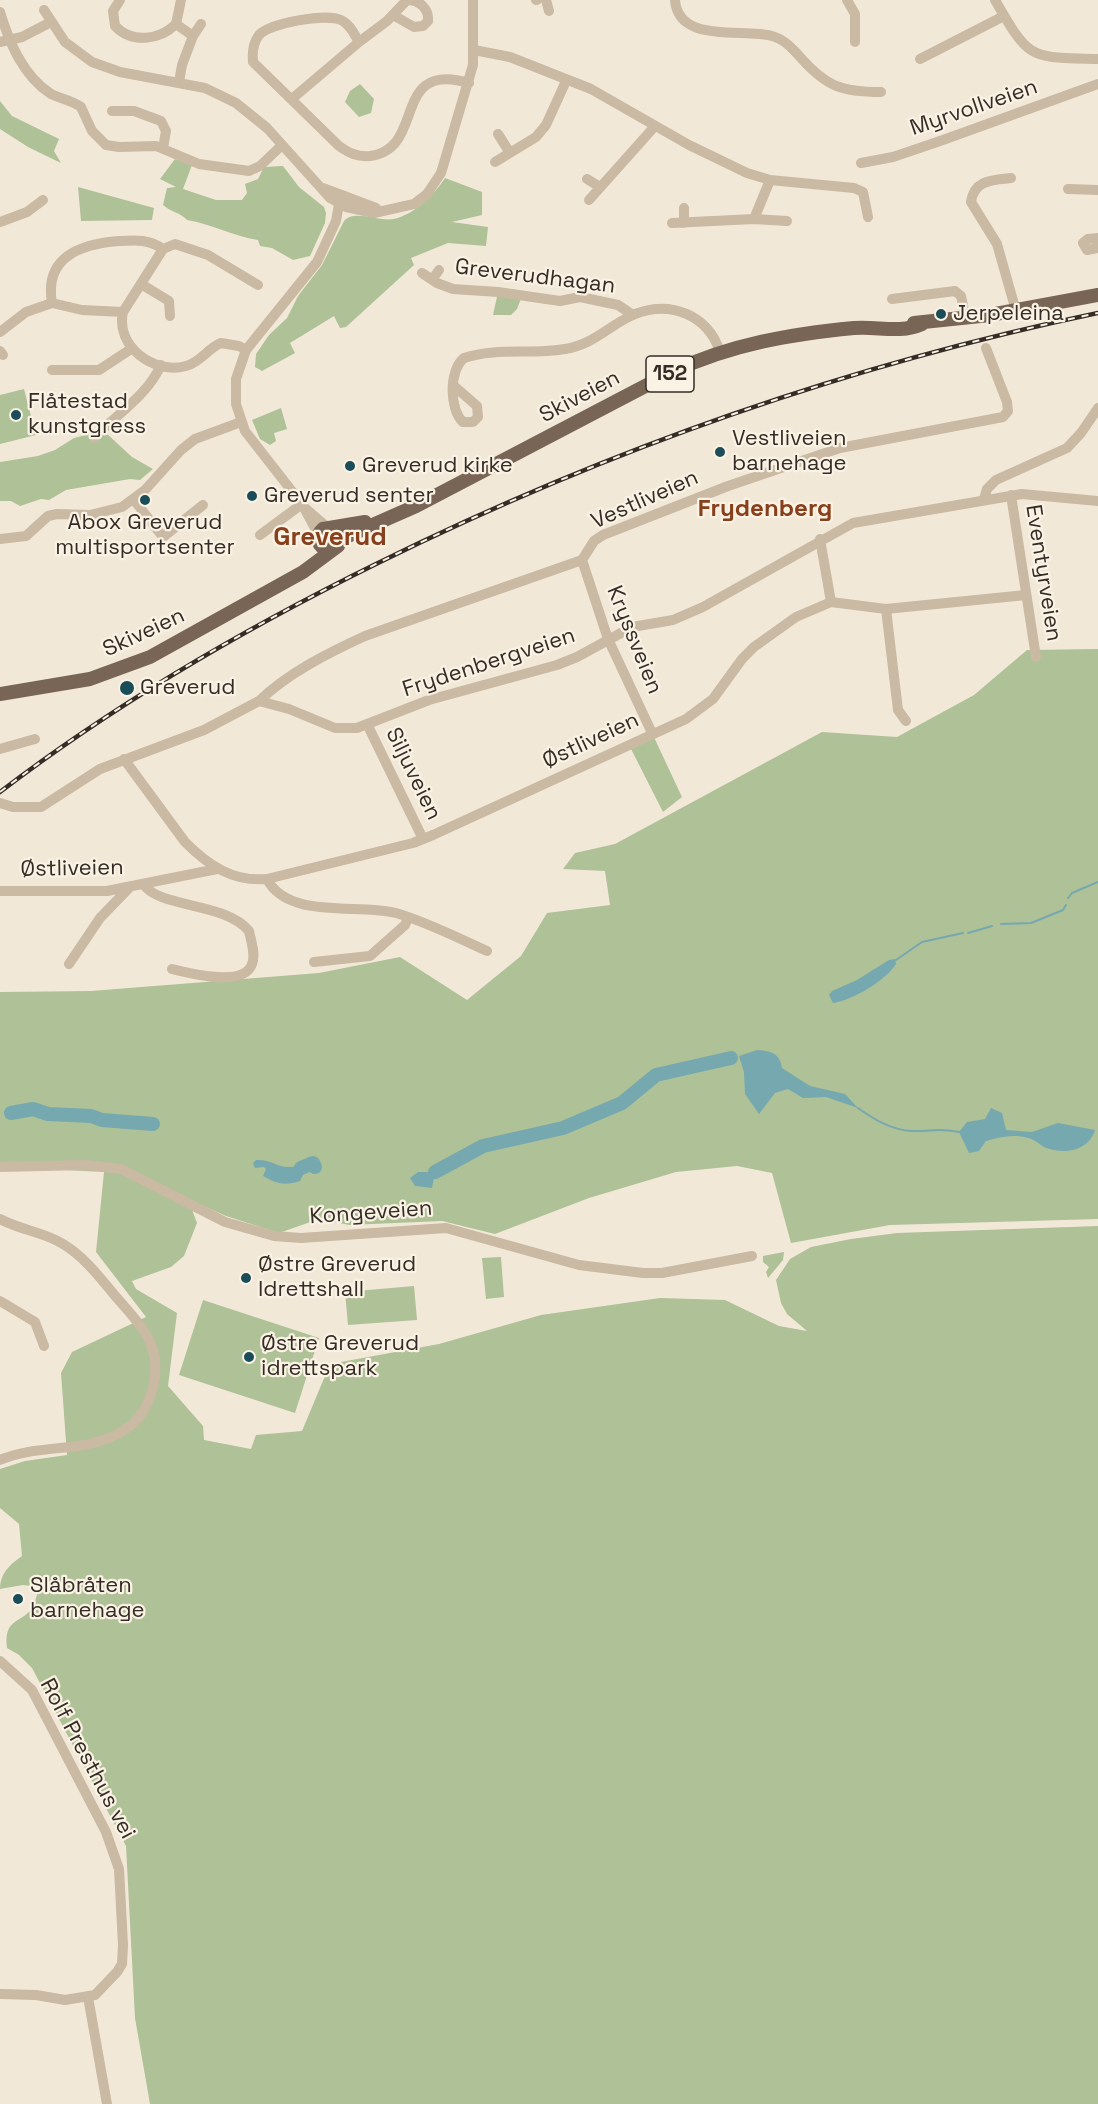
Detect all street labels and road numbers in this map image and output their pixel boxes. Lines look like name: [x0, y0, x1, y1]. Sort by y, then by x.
street label: Myrvollveien: [907, 74, 1041, 142]
street label: Greverudhagan: [453, 254, 617, 300]
road number: 152: [646, 356, 694, 392]
street label: Skiveien: [535, 365, 625, 429]
street label: Vestliveien: [587, 465, 703, 535]
street label: Eventyrveien: [1019, 503, 1067, 643]
street label: Kryssveien: [600, 582, 668, 698]
street label: Skiveien: [99, 603, 189, 663]
street label: Frydenbergveien: [399, 623, 579, 703]
street label: Østliveien: [539, 707, 643, 775]
street label: Siljuveien: [379, 723, 447, 825]
street label: Østliveien: [20, 855, 124, 883]
street label: Kongeveien: [309, 1196, 433, 1230]
street label: Rolf Presthus vei: [34, 1674, 140, 1844]

